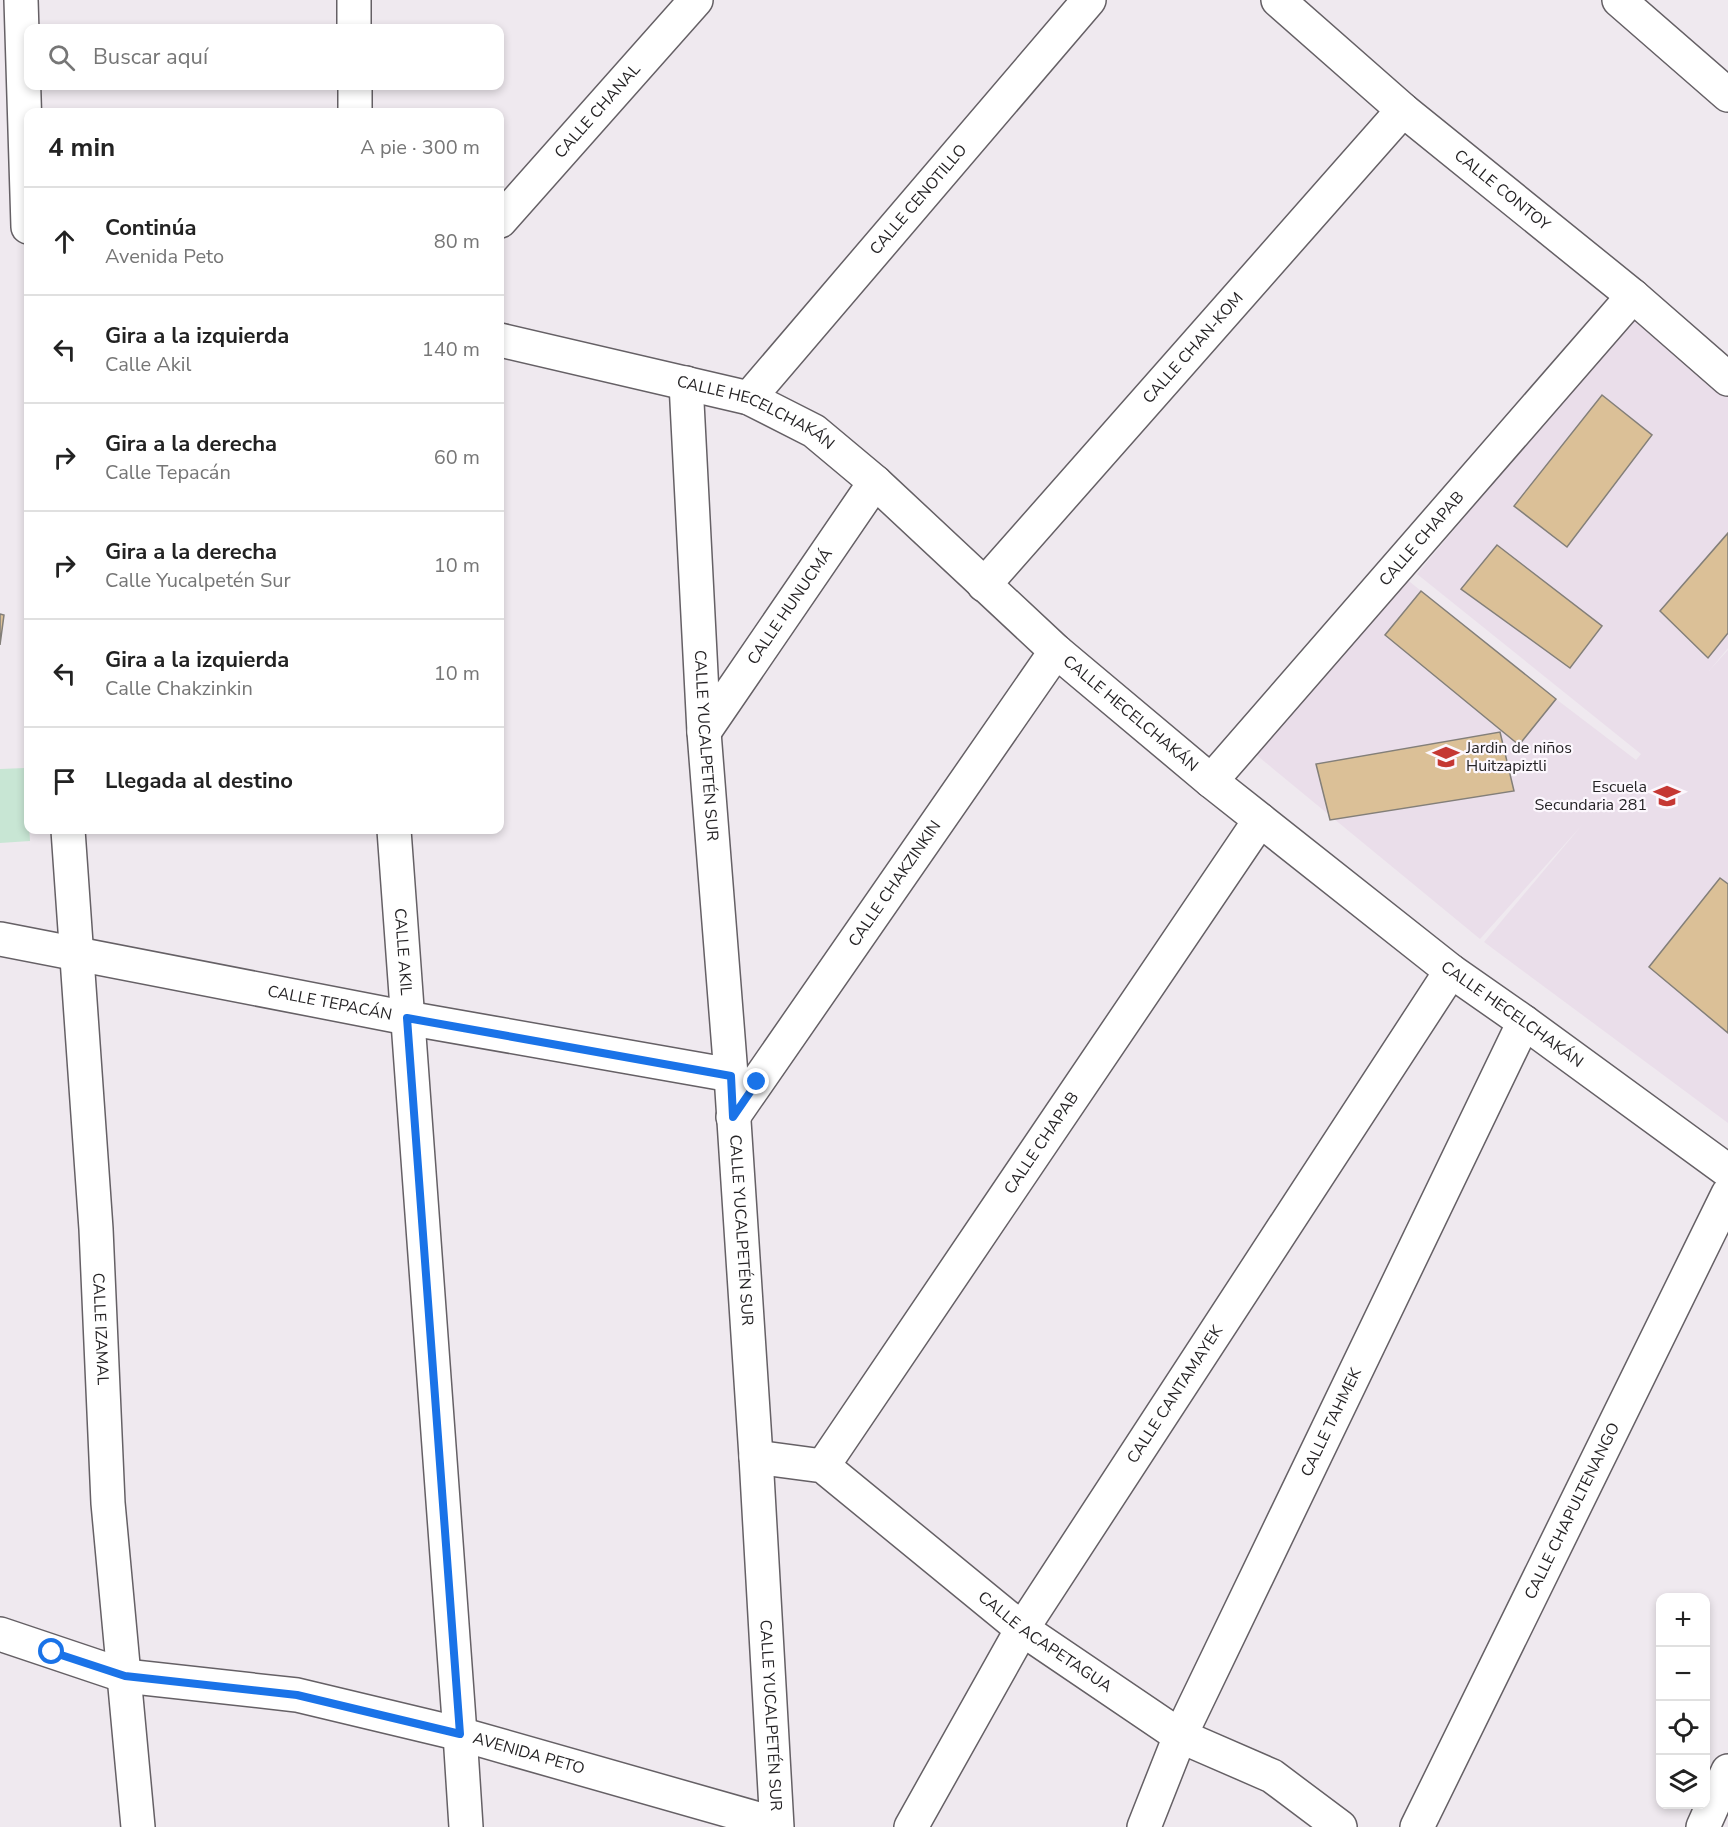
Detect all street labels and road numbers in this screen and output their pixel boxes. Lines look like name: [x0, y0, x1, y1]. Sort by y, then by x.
street label: CALLE CHANAL: [550, 59, 646, 163]
street label: CALLE CENOTILLO: [865, 139, 972, 260]
street label: CALLE CONTOY: [1449, 145, 1555, 236]
street label: CALLE CHAN-KOM: [1138, 288, 1248, 408]
street label: CALLE HECELCHAKÁN: [675, 371, 839, 455]
street label: CALLE CHAPAB: [1374, 487, 1469, 591]
street label: CALLE HUNUCMÁ: [742, 544, 838, 669]
street label: CALLE YUCALPETÉN SUR: [689, 649, 724, 842]
street label: CALLE HECELCHAKÁN: [1058, 650, 1203, 777]
street label: CALLE CHAKZINKIN: [843, 816, 946, 951]
street label: CALLE AKIL: [389, 907, 417, 996]
street label: CALLE HECELCHAKÁN: [1436, 956, 1588, 1073]
street label: CALLE TEPACÁN: [266, 980, 394, 1026]
street label: CALLE CHAPAB: [999, 1087, 1084, 1198]
street label: CALLE YUCALPETÉN SUR: [724, 1134, 758, 1327]
street label: CALLE IZAMAL: [87, 1272, 114, 1386]
street label: CALLE CANTAMAYEK: [1122, 1320, 1229, 1468]
street label: CALLE TAHMEK: [1296, 1363, 1367, 1480]
street label: CALLE CHAPULTENANGO: [1519, 1419, 1625, 1603]
street label: CALLE ACAPETAGUA: [973, 1586, 1117, 1698]
street label: CALLE YUCALPETÉN SUR: [754, 1619, 787, 1812]
street label: AVENIDA PETO: [470, 1727, 587, 1780]

